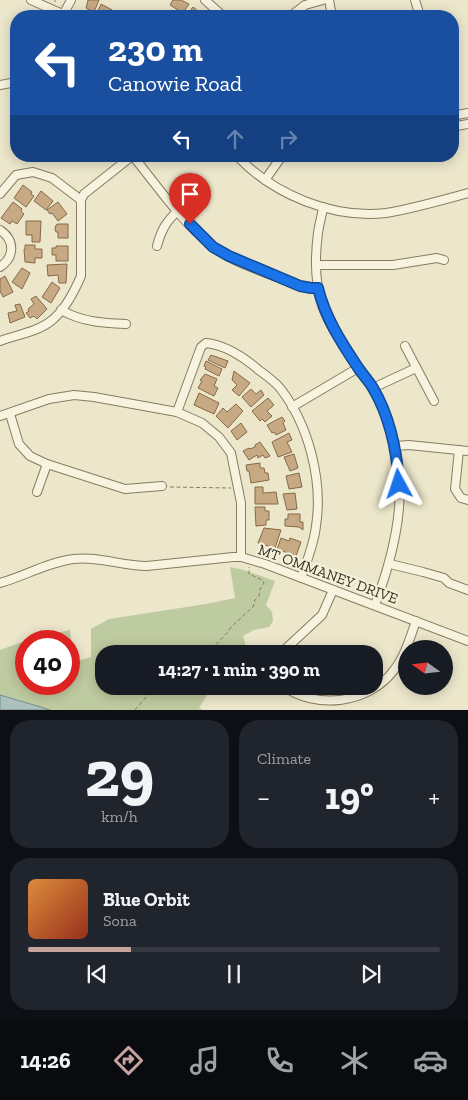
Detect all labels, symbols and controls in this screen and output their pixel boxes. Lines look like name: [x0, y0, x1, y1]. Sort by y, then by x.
text: 230 m: [108, 28, 203, 70]
icon: left: [25, 30, 90, 95]
text: Canowie Road: [108, 70, 242, 97]
icon: left: [168, 125, 196, 153]
icon: ahead: [221, 125, 249, 153]
icon: right: [274, 125, 302, 153]
pin: [169, 173, 211, 224]
icon: arrive: [176, 180, 204, 208]
position arrow: [372, 457, 424, 509]
street label: MT OMMANEY DRIVE: [256, 540, 401, 608]
speed limit sign: 40: [15, 630, 80, 695]
north arrow: [398, 640, 452, 695]
map controls: [398, 640, 453, 695]
text: 14:27 · 1 min · 390 m: [158, 658, 320, 681]
text: 29: [85, 735, 154, 813]
text: Climate: [257, 749, 311, 768]
text: 19°: [325, 773, 374, 819]
text: −: [257, 781, 270, 814]
text: +: [428, 781, 440, 814]
text: km/h: [101, 807, 138, 826]
text: Blue Orbit: [103, 888, 190, 911]
text: Sona: [103, 911, 137, 930]
icon: previous: [83, 960, 111, 988]
icon: pause: [220, 960, 248, 988]
icon: next: [357, 960, 385, 988]
icon: directions: [111, 1043, 146, 1078]
icon: music: [187, 1043, 222, 1078]
icon: phone: [262, 1043, 297, 1078]
icon: climate: [337, 1043, 372, 1078]
icon: car: [413, 1043, 448, 1078]
text: 14:26: [20, 1047, 71, 1074]

